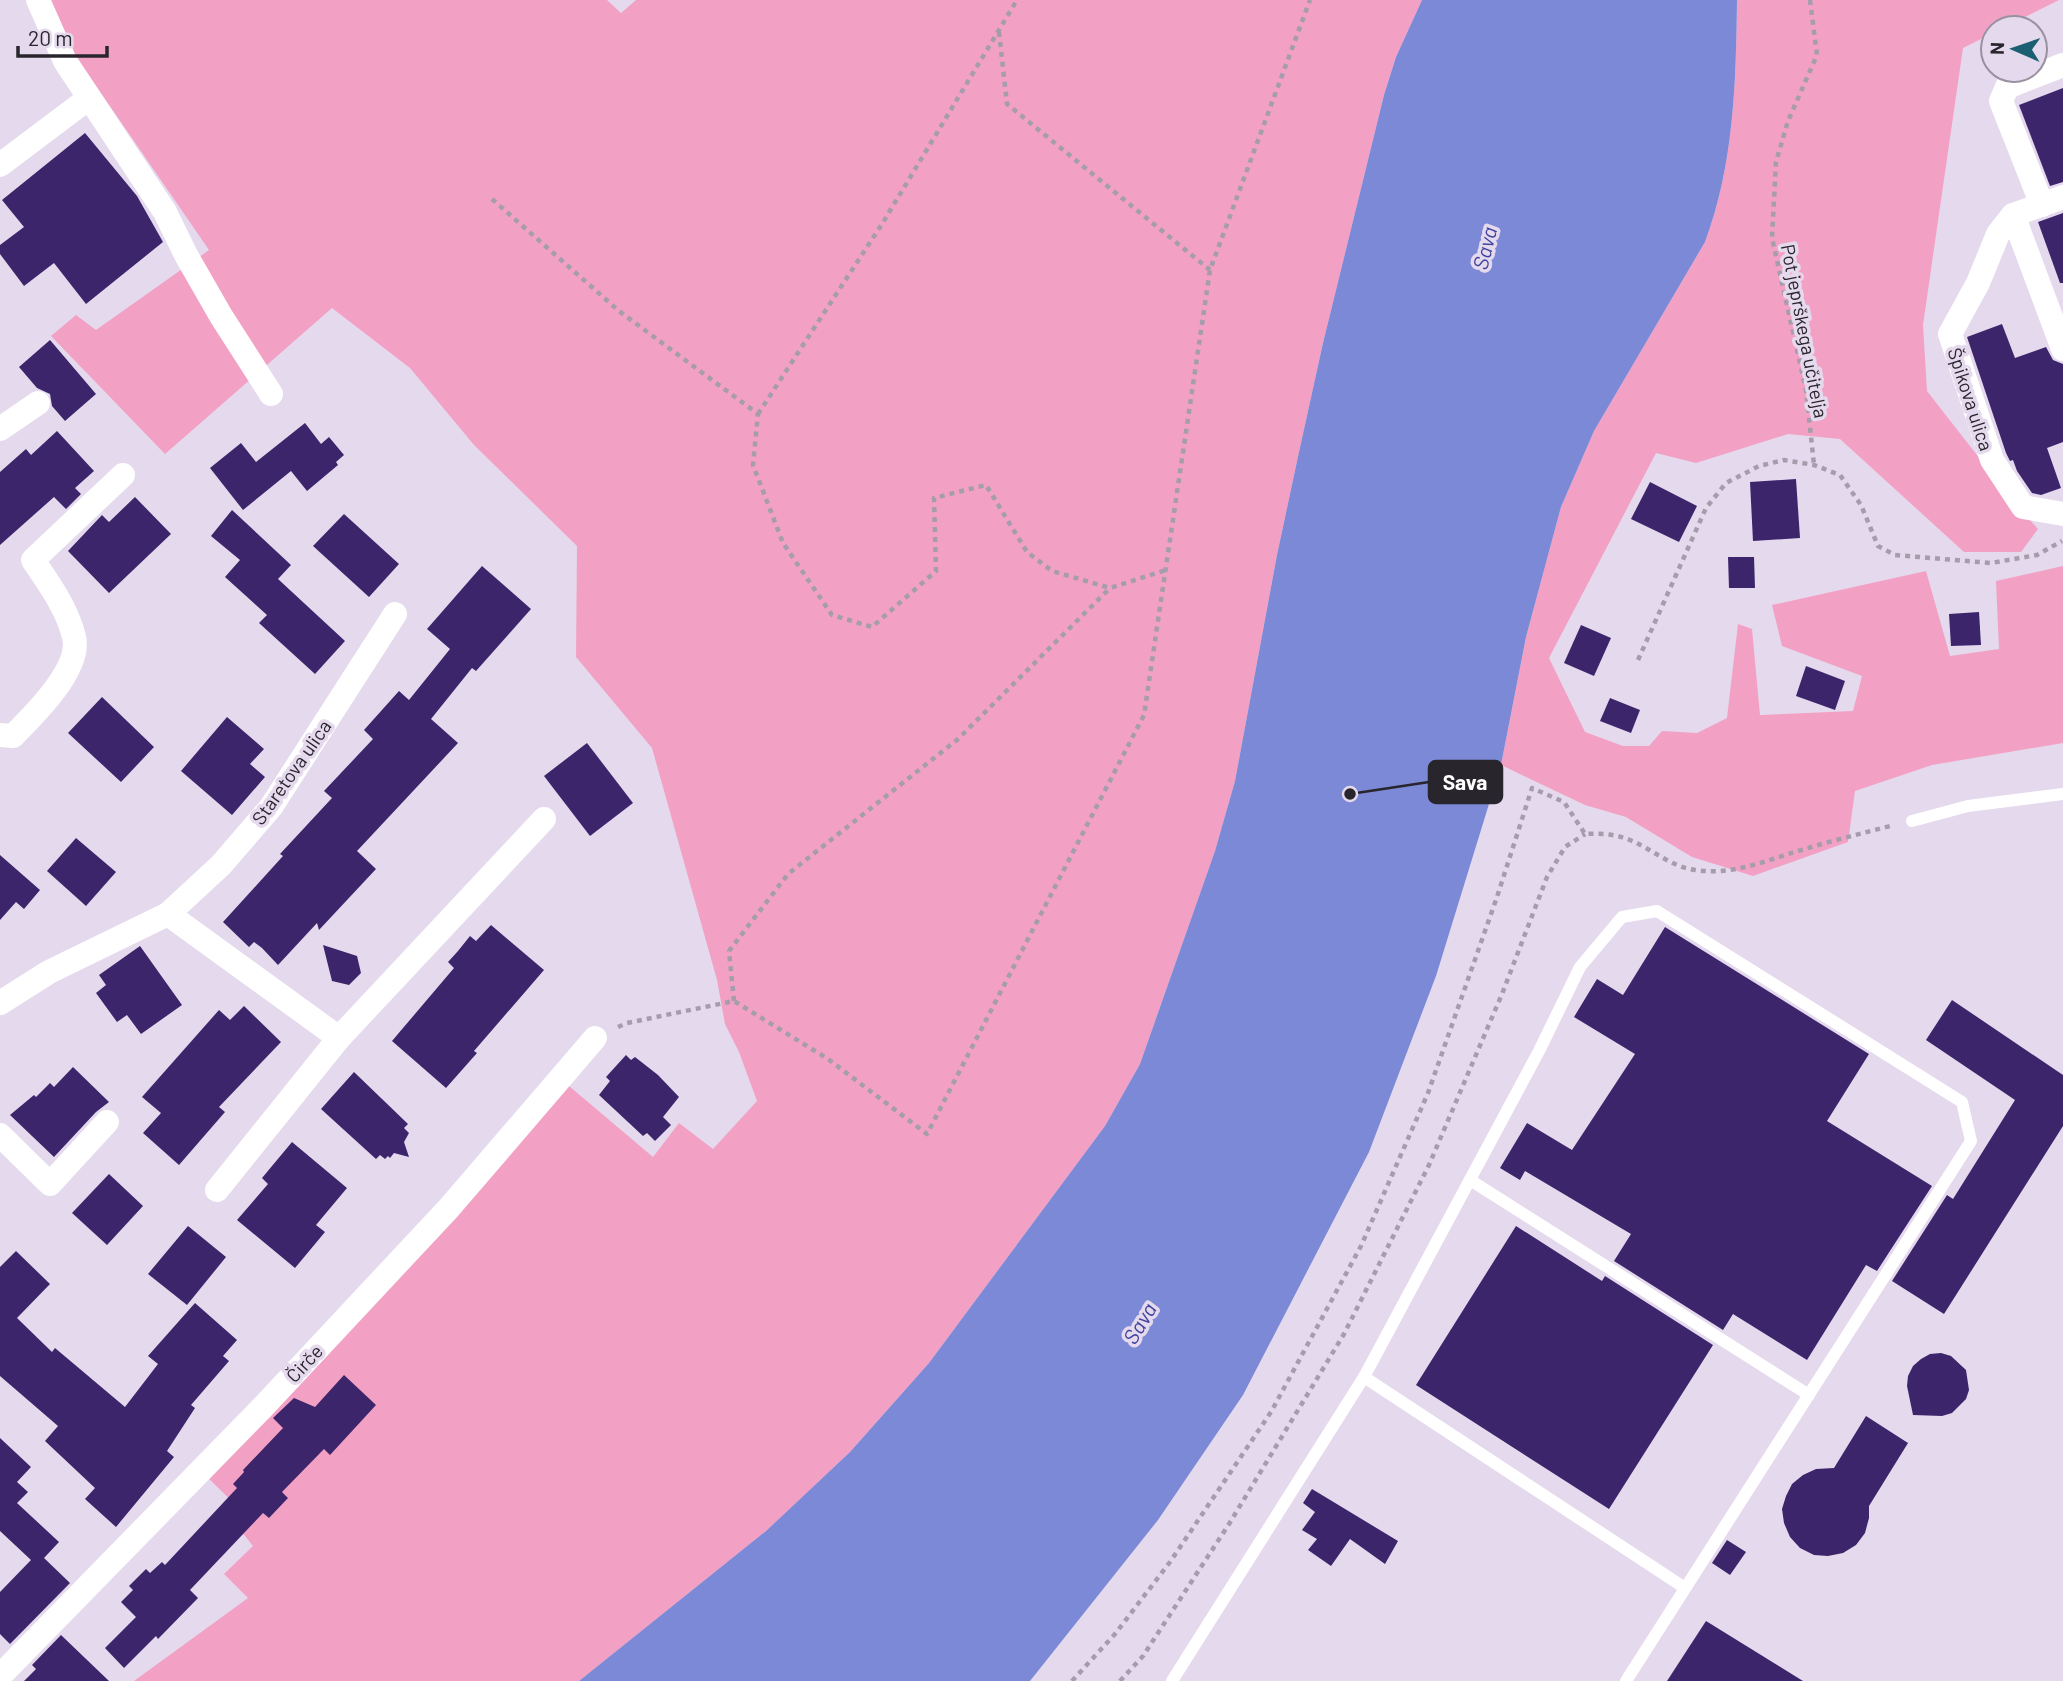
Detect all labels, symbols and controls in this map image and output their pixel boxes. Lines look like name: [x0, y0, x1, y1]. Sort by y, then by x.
scale bar: [18, 14, 107, 58]
north arrow: [1979, 14, 2049, 84]
text: 20 m: [28, 25, 73, 50]
text: N: [1985, 42, 2008, 55]
water label: Sava: [1467, 224, 1501, 272]
street label: Pot jeprškega učitelja: [1777, 242, 1833, 420]
street label: Špikova ulica: [1944, 345, 1998, 453]
street label: Staretova ulica: [246, 715, 336, 829]
callout: Sava: [1429, 761, 1502, 803]
text: Sava: [1443, 769, 1487, 794]
water label: Sava: [1117, 1298, 1161, 1348]
street label: Čirče: [281, 1339, 327, 1387]

